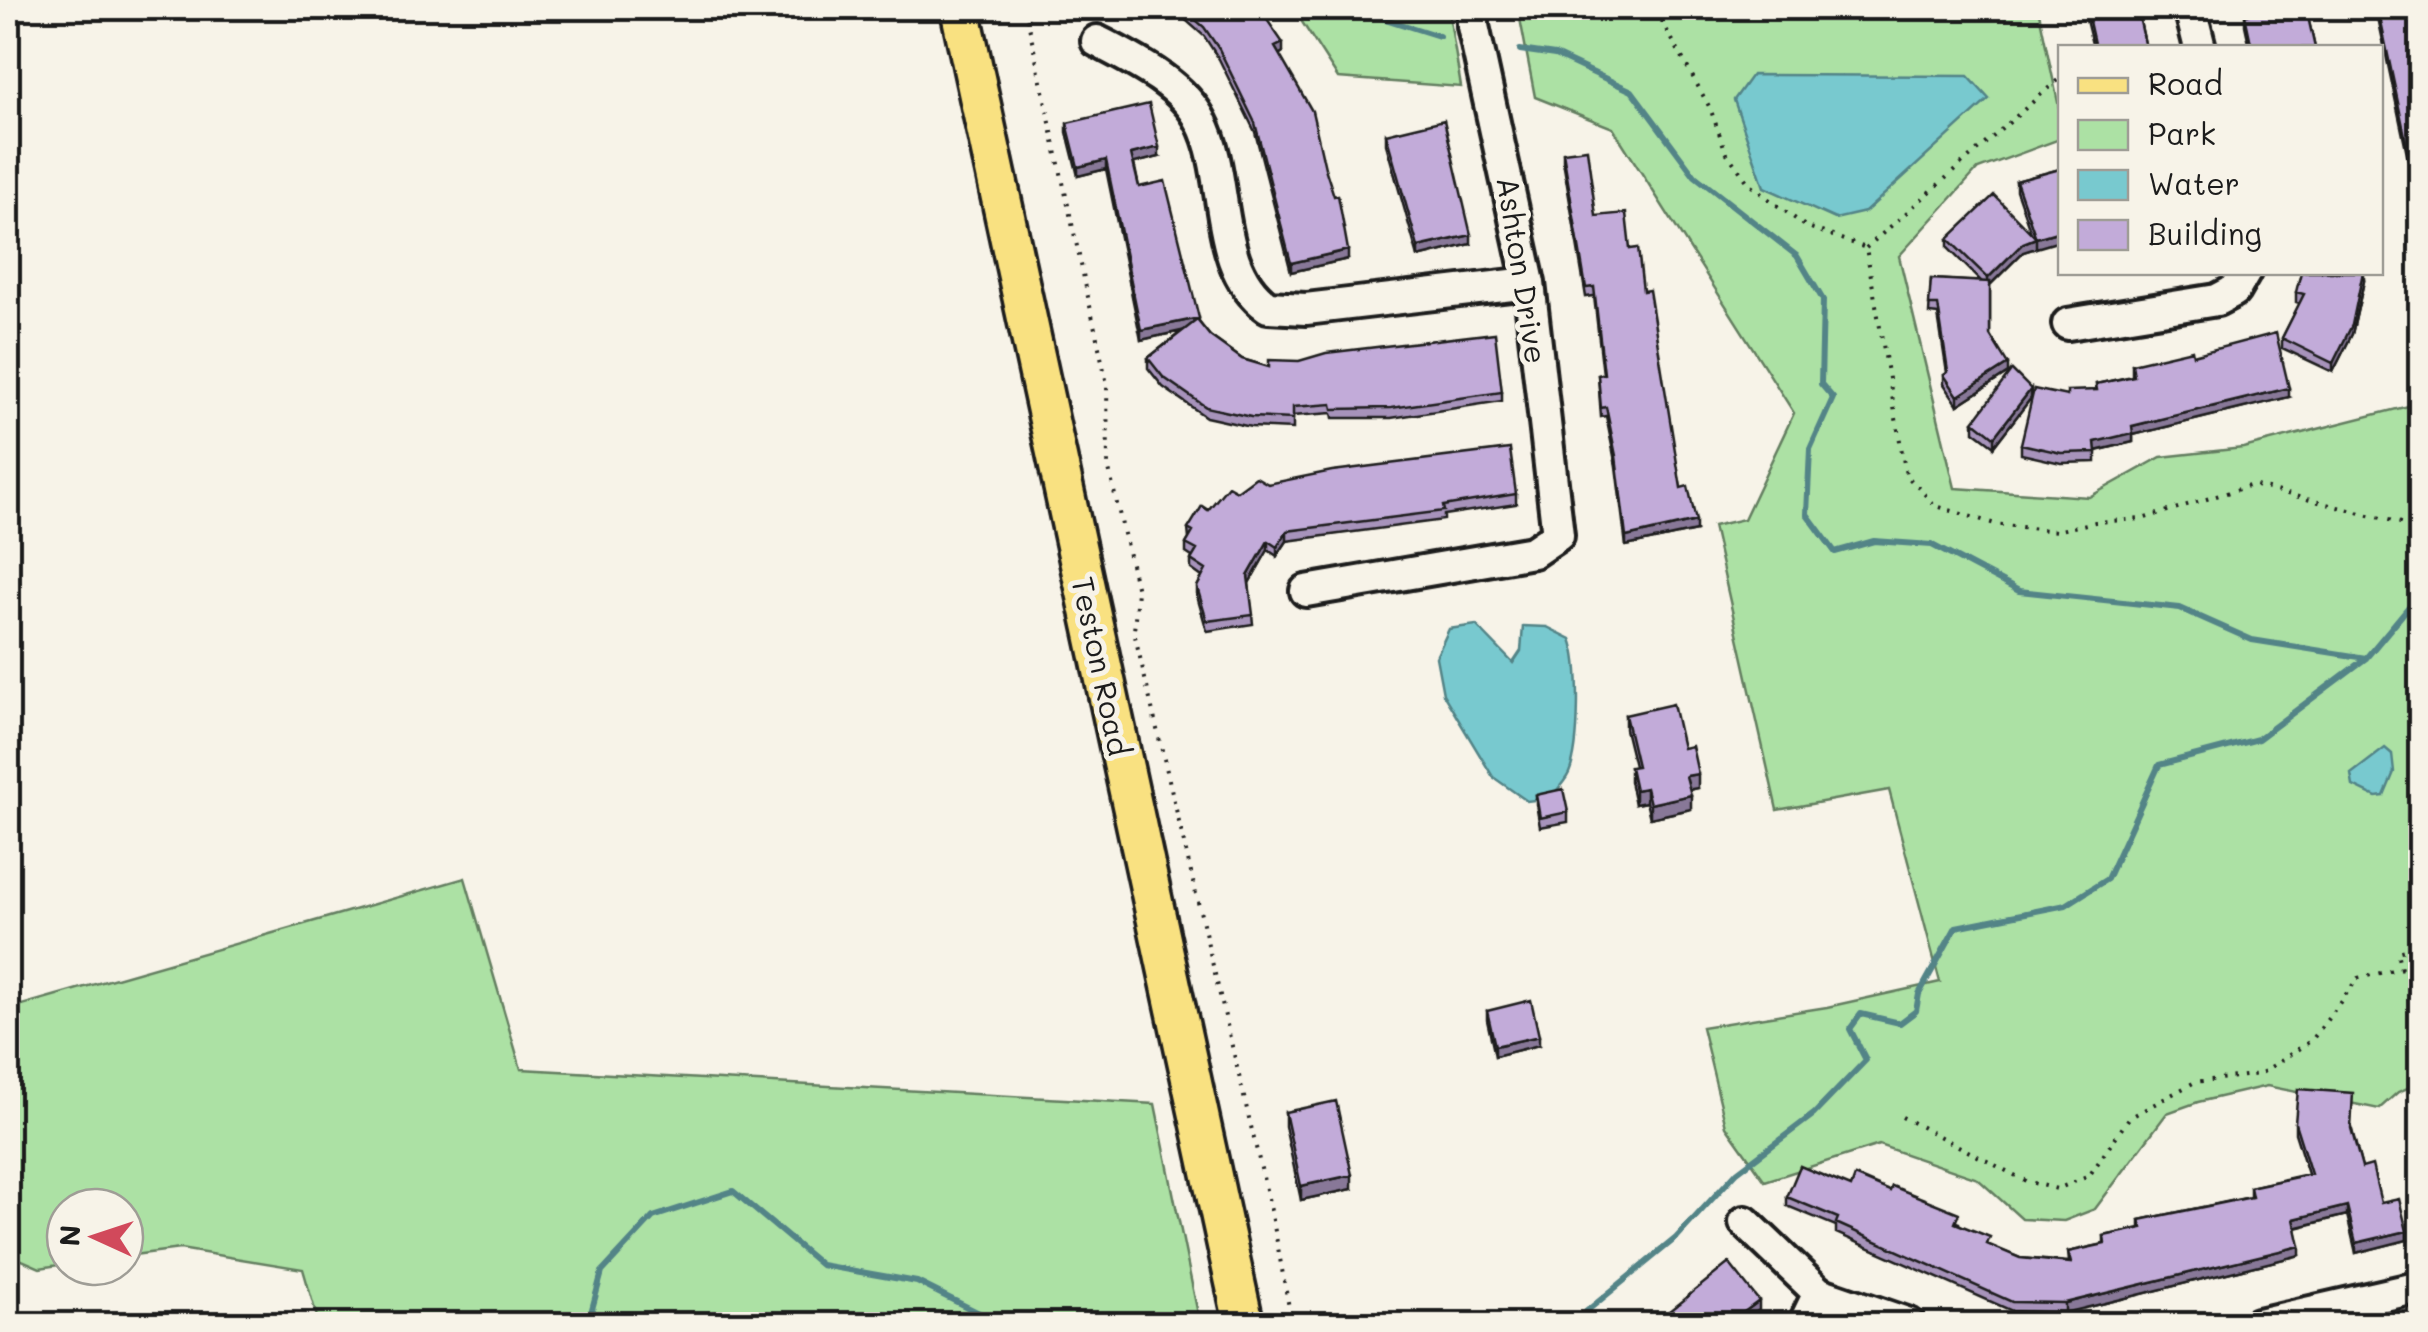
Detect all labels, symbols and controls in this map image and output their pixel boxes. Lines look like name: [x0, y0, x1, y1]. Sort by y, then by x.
legend: [2058, 45, 2383, 275]
text: Road: [2148, 63, 2223, 103]
text: Park: [2148, 113, 2216, 153]
text: Water: [2148, 163, 2240, 203]
street label: Ashton Drive: [1488, 174, 1558, 366]
text: Building: [2148, 213, 2262, 253]
street label: Teston Road: [1064, 573, 1140, 759]
north arrow: [45, 1187, 145, 1287]
text: N: [51, 1224, 88, 1247]

